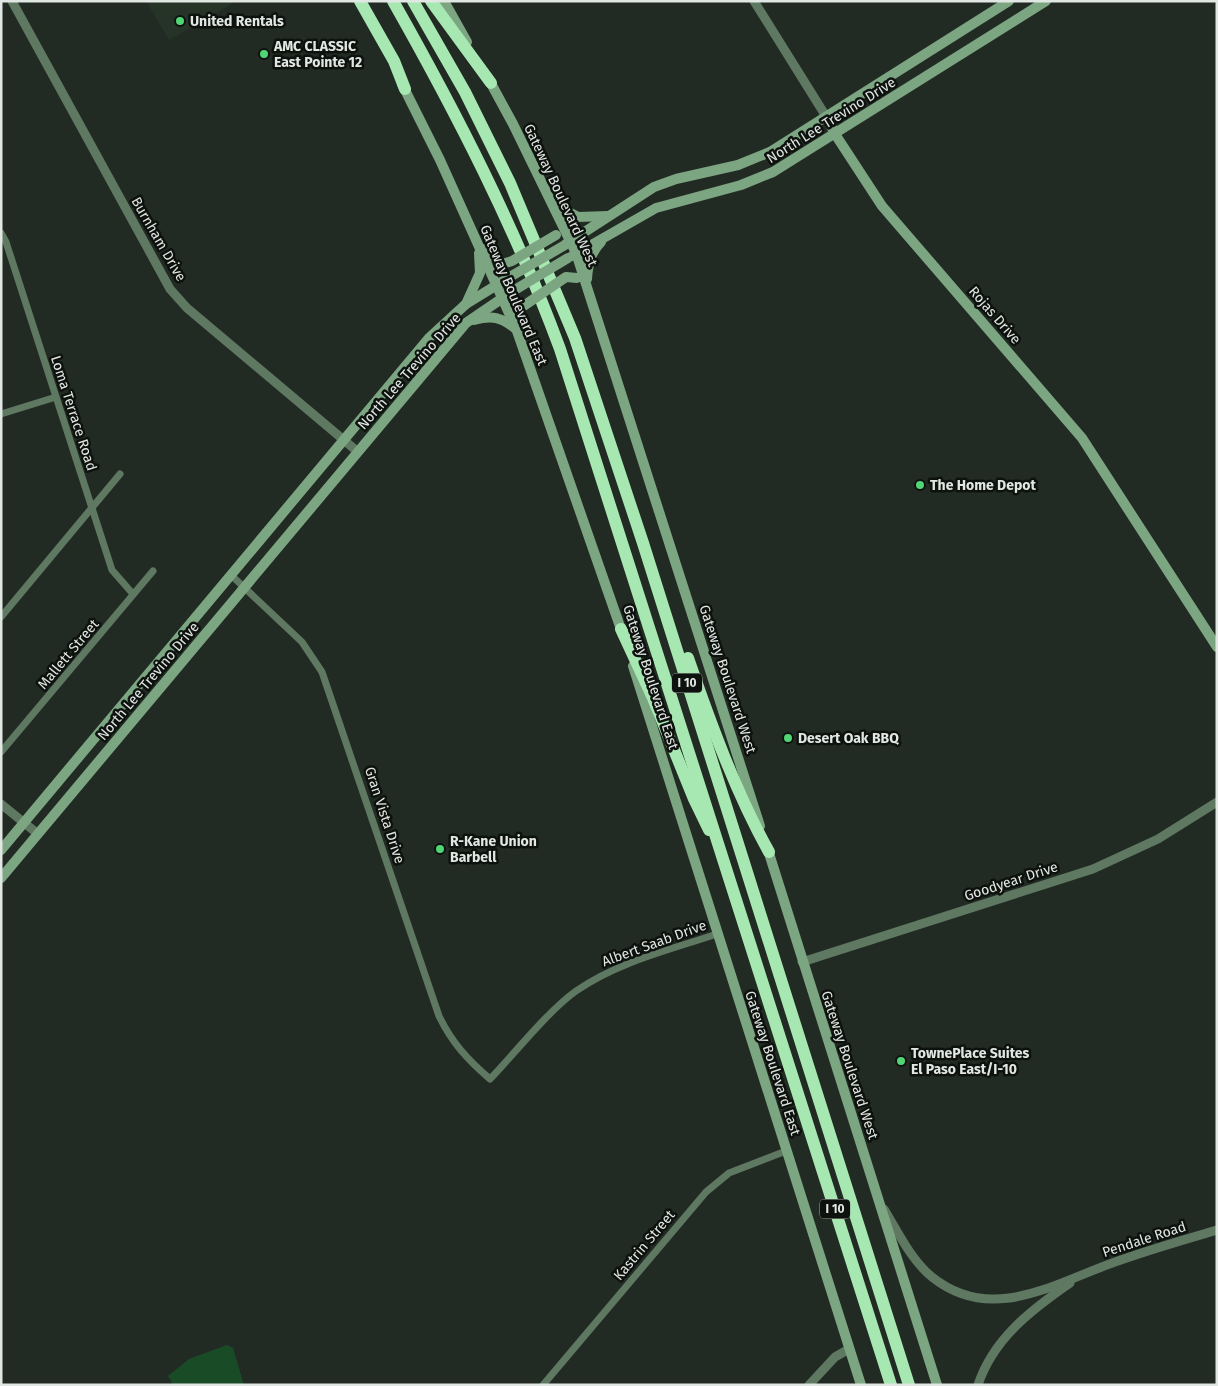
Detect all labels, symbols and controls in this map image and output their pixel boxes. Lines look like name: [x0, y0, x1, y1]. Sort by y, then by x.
place label: United Rentals: [190, 13, 284, 30]
marker: United Rentals: [174, 15, 186, 27]
place label: AMC CLASSIC East Pointe 12: [273, 38, 362, 71]
marker: AMC CLASSIC East Pointe 12: [258, 48, 270, 60]
street label: North Lee Trevino Drive: [764, 74, 899, 167]
street label: Gateway Boulevard West: [520, 121, 601, 270]
street label: Burnham Drive: [128, 194, 190, 284]
street label: Gateway Boulevard East: [476, 222, 551, 369]
street label: Rojas Drive: [965, 283, 1024, 348]
street label: North Lee Trevino Drive: [354, 310, 465, 433]
street label: Loma Terrace Road: [47, 353, 100, 473]
place label: The Home Depot: [930, 477, 1036, 494]
marker: The Home Depot: [914, 479, 926, 491]
street label: Gateway Boulevard East: [619, 603, 682, 752]
street label: Gateway Boulevard West: [695, 603, 760, 756]
street label: Mallett Street: [34, 615, 103, 693]
street label: North Lee Trevino Drive: [94, 619, 203, 744]
road number: I 10: [672, 674, 702, 692]
place label: Desert Oak BBQ: [798, 730, 899, 747]
marker: Desert Oak BBQ: [782, 732, 794, 744]
street label: Gran Vista Drive: [361, 765, 408, 866]
place label: R-Kane Union Barbell: [450, 833, 537, 866]
marker: R-Kane Union Barbell: [434, 843, 446, 855]
street label: Goodyear Drive: [962, 858, 1060, 905]
street label: Albert Saab Drive: [600, 917, 709, 970]
street label: Gateway Boulevard East: [741, 989, 804, 1138]
street label: Gateway Boulevard West: [817, 989, 882, 1142]
place label: TownePlace Suites El Paso East/I-10: [911, 1045, 1030, 1078]
marker: TownePlace Suites El Paso East/I-10: [895, 1055, 907, 1067]
road number: I 10: [820, 1200, 850, 1218]
street label: Kastrin Street: [610, 1206, 679, 1284]
street label: Pendale Road: [1100, 1218, 1188, 1261]

